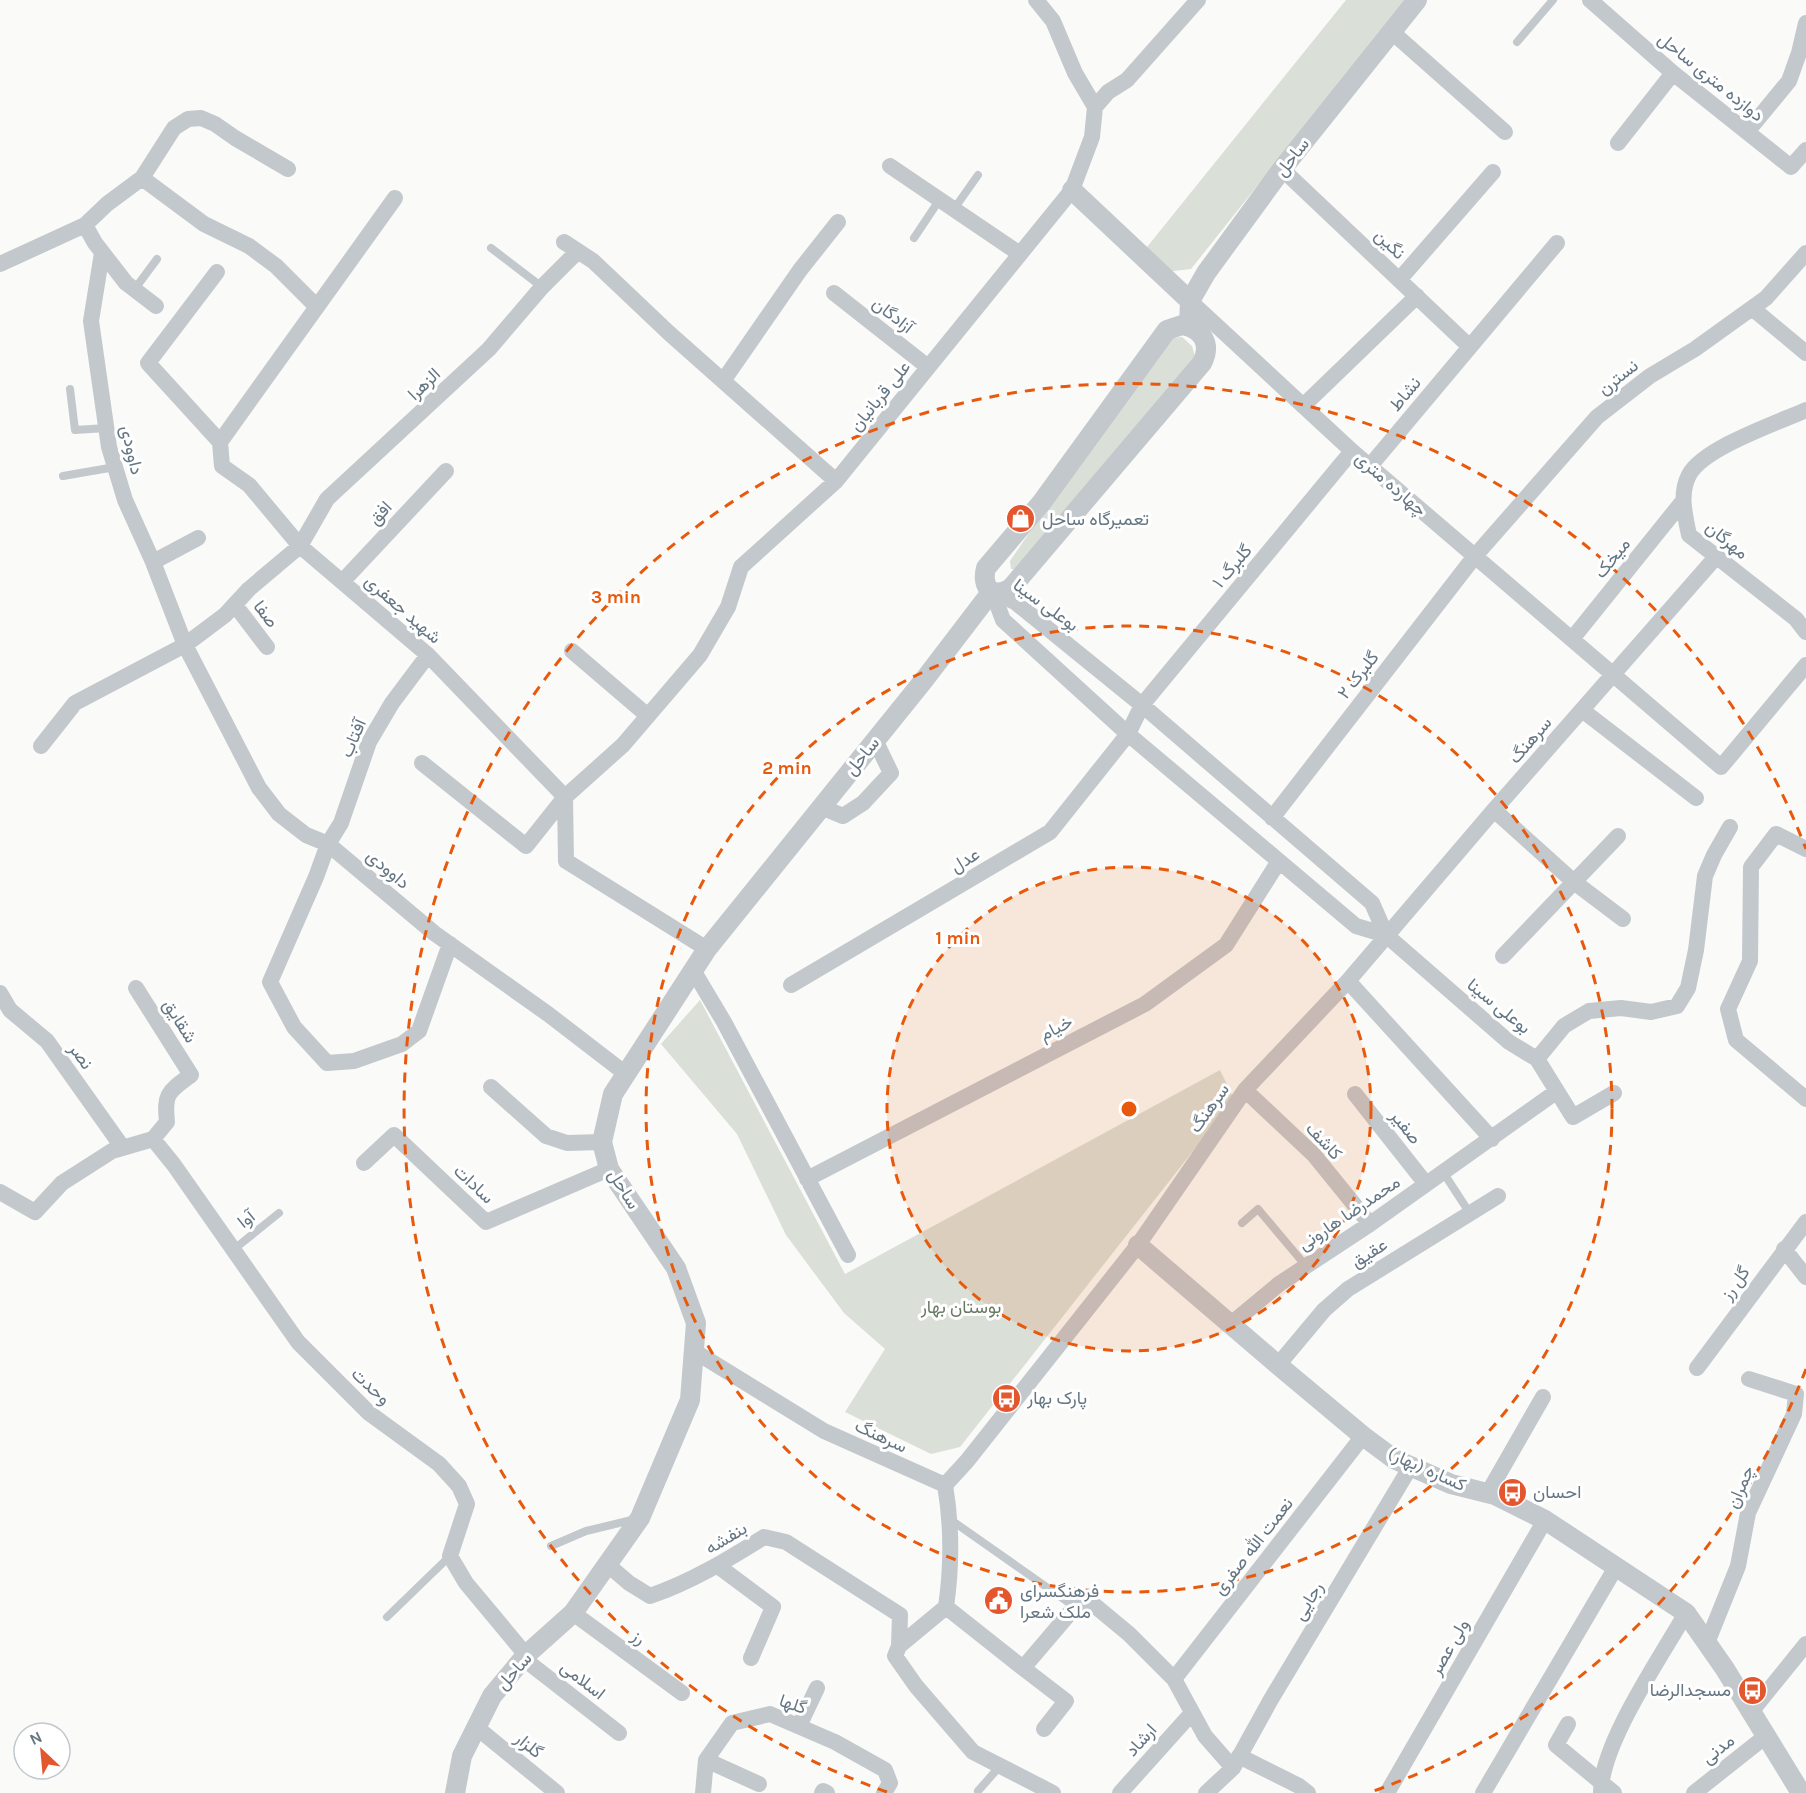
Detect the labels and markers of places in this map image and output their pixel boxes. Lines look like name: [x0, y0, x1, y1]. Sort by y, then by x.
shop icon: تعمیرگاه ساحل: [1005, 503, 1037, 535]
place label: تعمیرگاه ساحل: [1042, 508, 1149, 530]
centre of rings: [1119, 1099, 1139, 1119]
bus stop icon: پارک بهار: [990, 1382, 1022, 1414]
place label: پارک بهار: [1026, 1387, 1087, 1410]
bus stop icon: احسان: [1496, 1476, 1528, 1508]
place label: احسان: [1533, 1481, 1581, 1503]
place label: فرهنگسرای ملک شعرا: [1020, 1580, 1099, 1623]
public building icon: فرهنگسرای ملک شعرا: [983, 1585, 1015, 1617]
bus stop icon: مسجدالرضا: [1736, 1674, 1768, 1706]
place label: مسجدالرضا: [1650, 1679, 1731, 1701]

